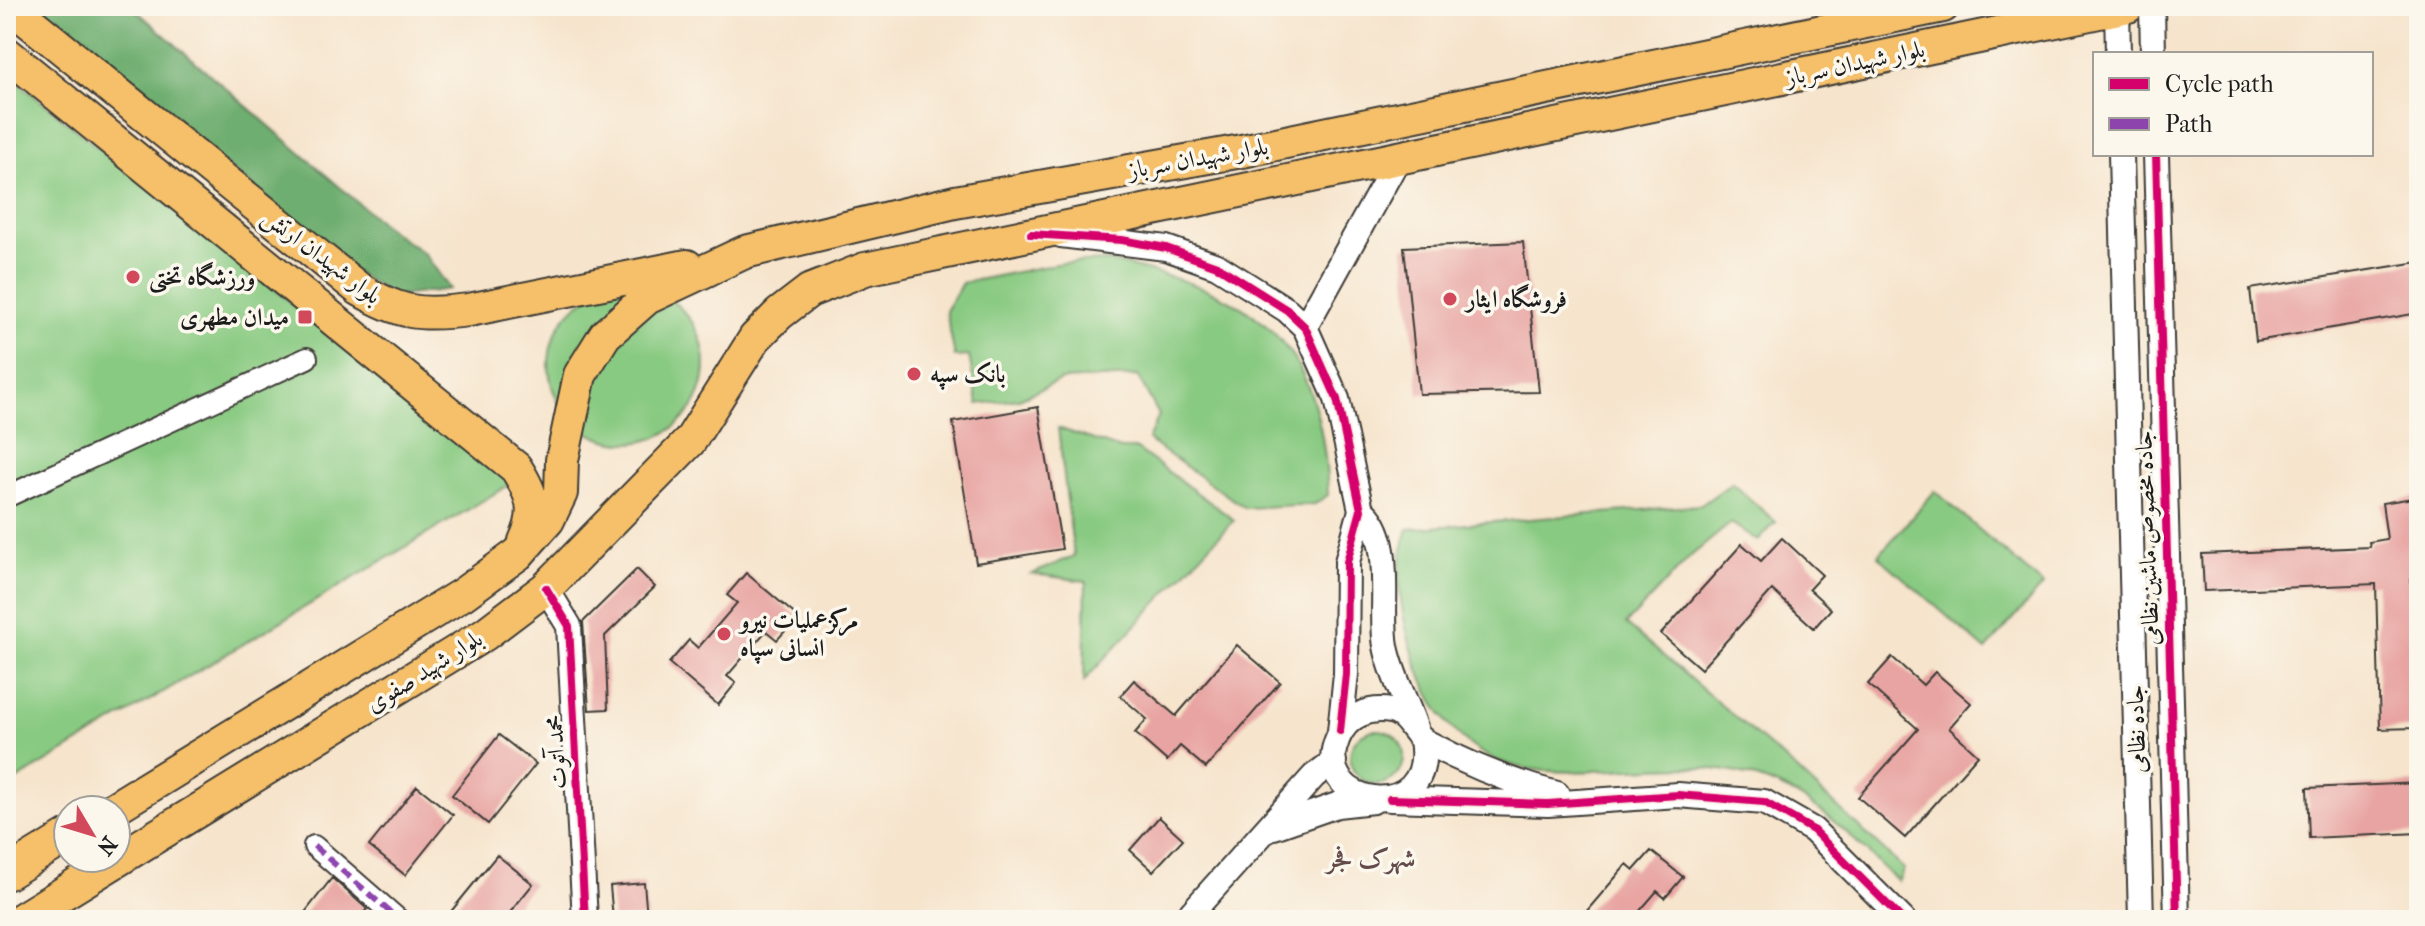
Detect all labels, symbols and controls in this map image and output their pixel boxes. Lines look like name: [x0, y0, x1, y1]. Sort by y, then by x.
street label: بلوار شهیدان سرباز: [1781, 35, 1928, 94]
legend: [2093, 52, 2373, 156]
text: Cycle path: [2165, 70, 2274, 98]
text: Path: [2165, 110, 2213, 138]
street label: بلوار شهیدان سرباز: [1124, 132, 1271, 186]
street label: بلوار شهیدان ارتش: [256, 202, 387, 311]
place label: ورزشگاه تختی: [149, 261, 255, 294]
marker: ورزشگاه تختی: [124, 268, 142, 286]
place label: فروشگاه ایثار: [1463, 283, 1567, 314]
marker: فروشگاه ایثار: [1441, 290, 1459, 308]
place label: میدان مطهری: [180, 303, 289, 332]
marker: میدان مطهری: [296, 308, 314, 326]
place label: بانک سپه: [930, 360, 1006, 390]
marker: بانک سپه: [905, 365, 923, 383]
street label: جاده مخصوص ماشین نظامی: [2129, 430, 2166, 646]
place label: مرکزعملیات نیرو انسانی سپاه: [737, 606, 858, 664]
street label: بلوار شهید صفوی: [360, 624, 488, 719]
marker: مرکزعملیات نیرو انسانی سپاه: [715, 625, 733, 643]
street label: جاده نظامی: [2120, 684, 2152, 774]
street label: محمد آتوت: [540, 714, 573, 790]
north arrow: [52, 794, 132, 874]
text: N: [91, 831, 122, 861]
district label: شهرک فجر: [1324, 843, 1415, 875]

